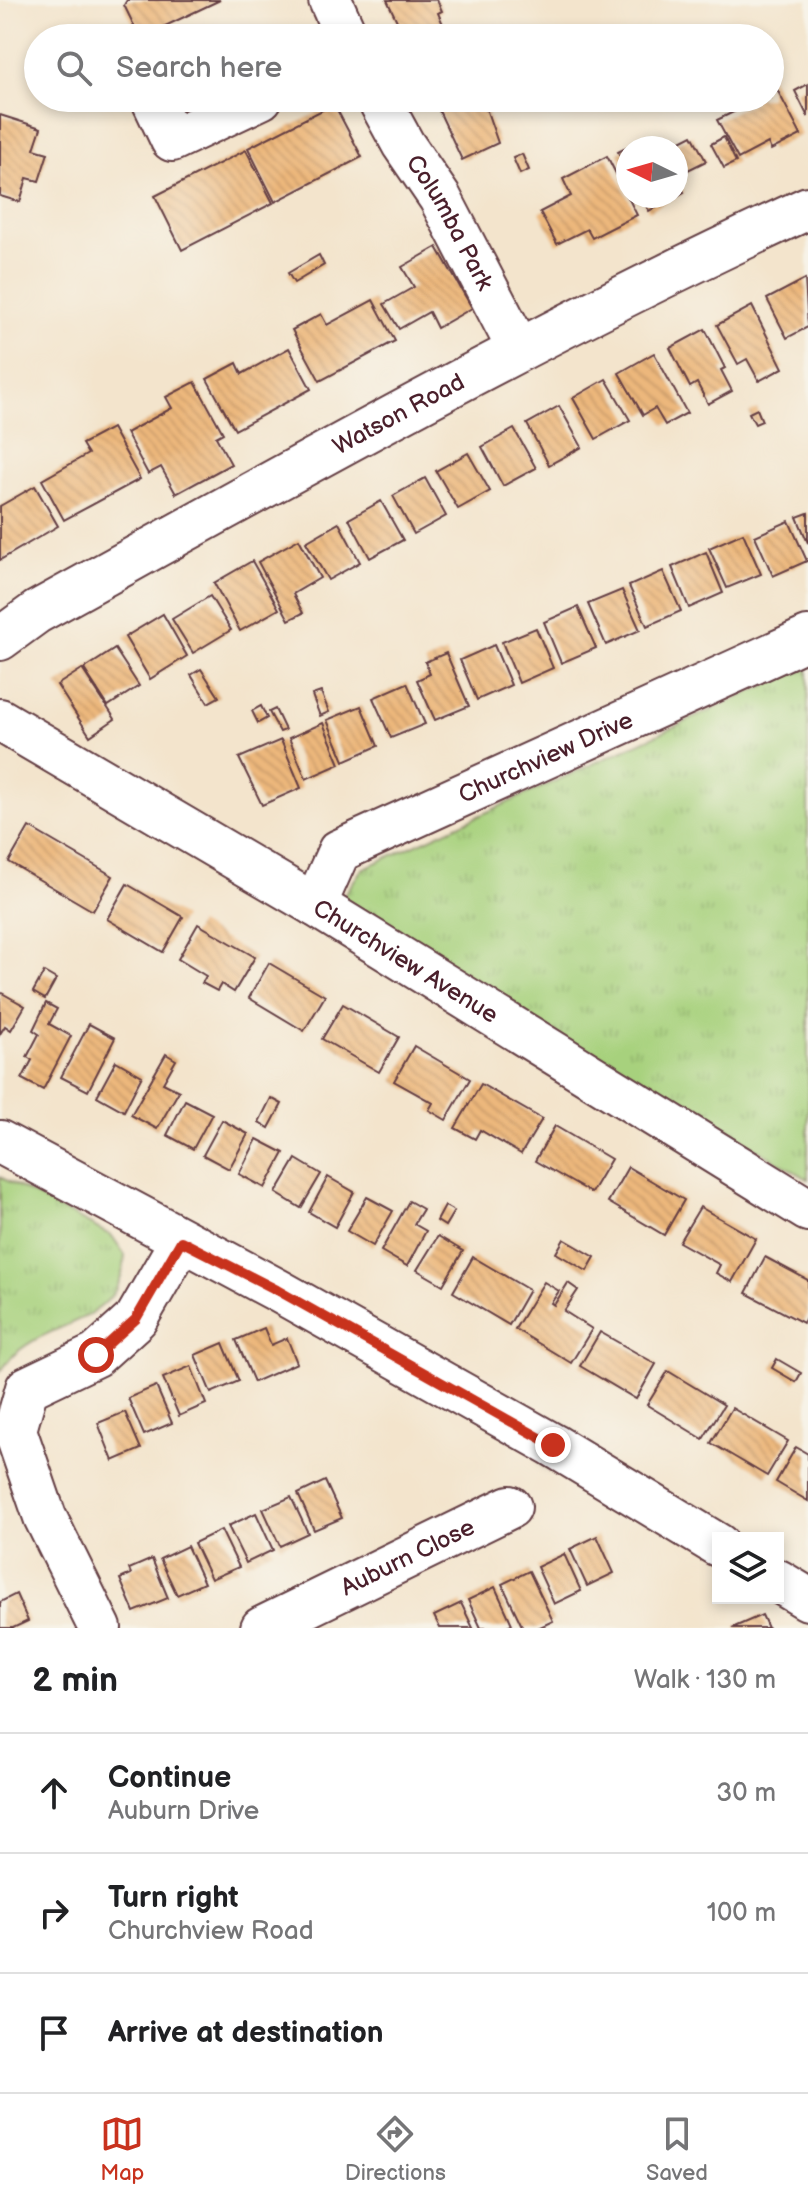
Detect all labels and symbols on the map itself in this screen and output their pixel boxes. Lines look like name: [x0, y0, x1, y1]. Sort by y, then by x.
north arrow: [616, 136, 688, 208]
street label: Columba Park: [400, 149, 500, 295]
street label: Watson Road: [328, 367, 469, 461]
street label: Churchview Drive: [454, 705, 638, 810]
street label: Churchview Avenue: [308, 893, 503, 1030]
route start: [78, 1337, 114, 1373]
route end: [535, 1427, 571, 1463]
street label: Auburn Close: [336, 1513, 479, 1602]

